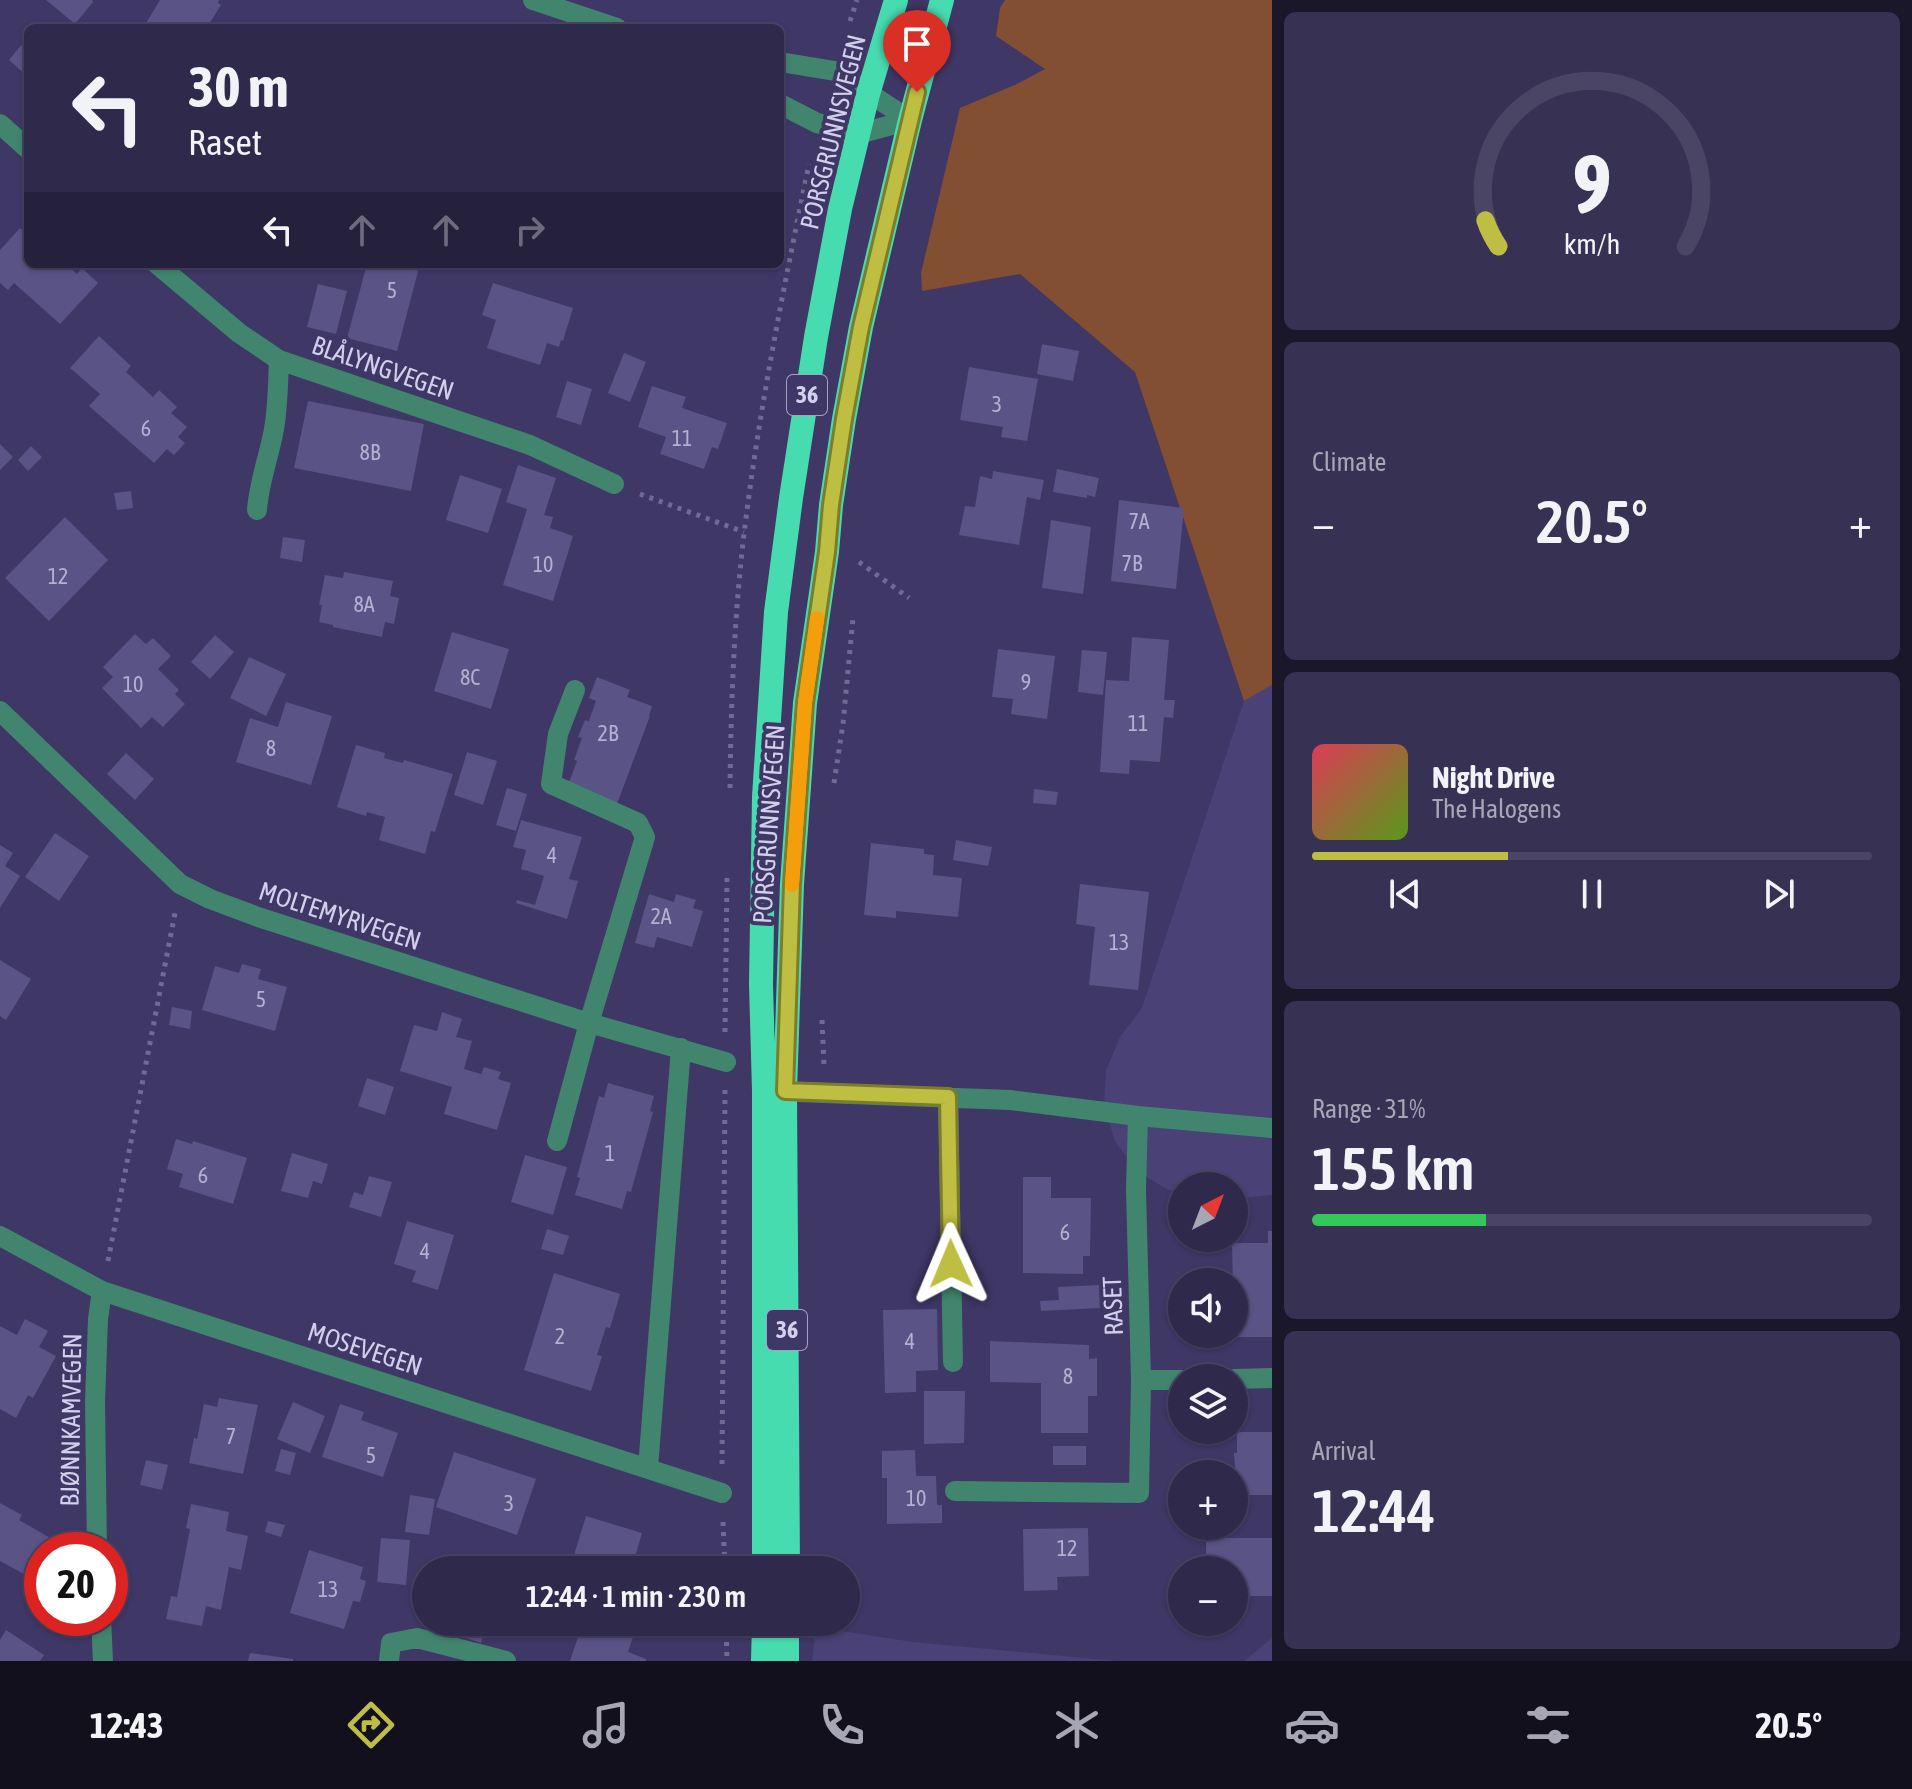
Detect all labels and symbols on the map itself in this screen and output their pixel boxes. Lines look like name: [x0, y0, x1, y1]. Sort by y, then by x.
pin: [883, 10, 951, 92]
street label: PORSGRUNNSVEGEN: [794, 32, 872, 232]
house number: 5: [387, 277, 397, 303]
street label: BLÅLYNGVEGEN: [308, 329, 458, 406]
road number: 36: [787, 375, 827, 415]
house number: 3: [992, 391, 1002, 417]
house number: 6: [141, 415, 151, 441]
house number: 11: [672, 425, 692, 451]
house number: 8B: [360, 439, 381, 465]
house number: 7A: [1128, 508, 1150, 534]
house number: 7B: [1122, 550, 1143, 576]
house number: 10: [533, 551, 553, 577]
house number: 12: [48, 563, 68, 589]
house number: 8A: [353, 591, 375, 617]
house number: 8C: [460, 664, 480, 690]
house number: 9: [1021, 669, 1031, 695]
house number: 10: [123, 671, 143, 697]
house number: 11: [1128, 710, 1148, 736]
house number: 2B: [598, 720, 619, 746]
street label: PORSGRUNNSVEGEN: [747, 723, 791, 925]
house number: 8: [266, 735, 276, 761]
house number: 4: [547, 842, 557, 868]
street label: MOLTEMYRVEGEN: [255, 876, 425, 956]
house number: 2A: [650, 903, 672, 929]
house number: 13: [1109, 929, 1129, 955]
house number: 5: [256, 986, 266, 1012]
house number: 1: [605, 1140, 615, 1166]
house number: 6: [198, 1162, 208, 1188]
north arrow: [1168, 1172, 1248, 1252]
house number: 6: [1060, 1219, 1070, 1245]
position arrow: [909, 1222, 993, 1306]
house number: 4: [420, 1238, 430, 1264]
street label: RASET: [1097, 1275, 1129, 1336]
road number: 36: [767, 1310, 807, 1350]
street label: MOSEVEGEN: [304, 1316, 426, 1382]
house number: 2: [555, 1323, 565, 1349]
house number: 4: [905, 1328, 915, 1354]
street label: BJØNNKAMVEGEN: [54, 1333, 88, 1507]
house number: 8: [1063, 1363, 1073, 1389]
house number: 7: [226, 1423, 236, 1449]
house number: 5: [366, 1442, 376, 1468]
house number: 10: [906, 1485, 926, 1511]
house number: 3: [504, 1490, 514, 1516]
speed limit sign: 20: [24, 1532, 128, 1636]
house number: 12: [1057, 1535, 1077, 1561]
house number: 13: [318, 1576, 338, 1602]

